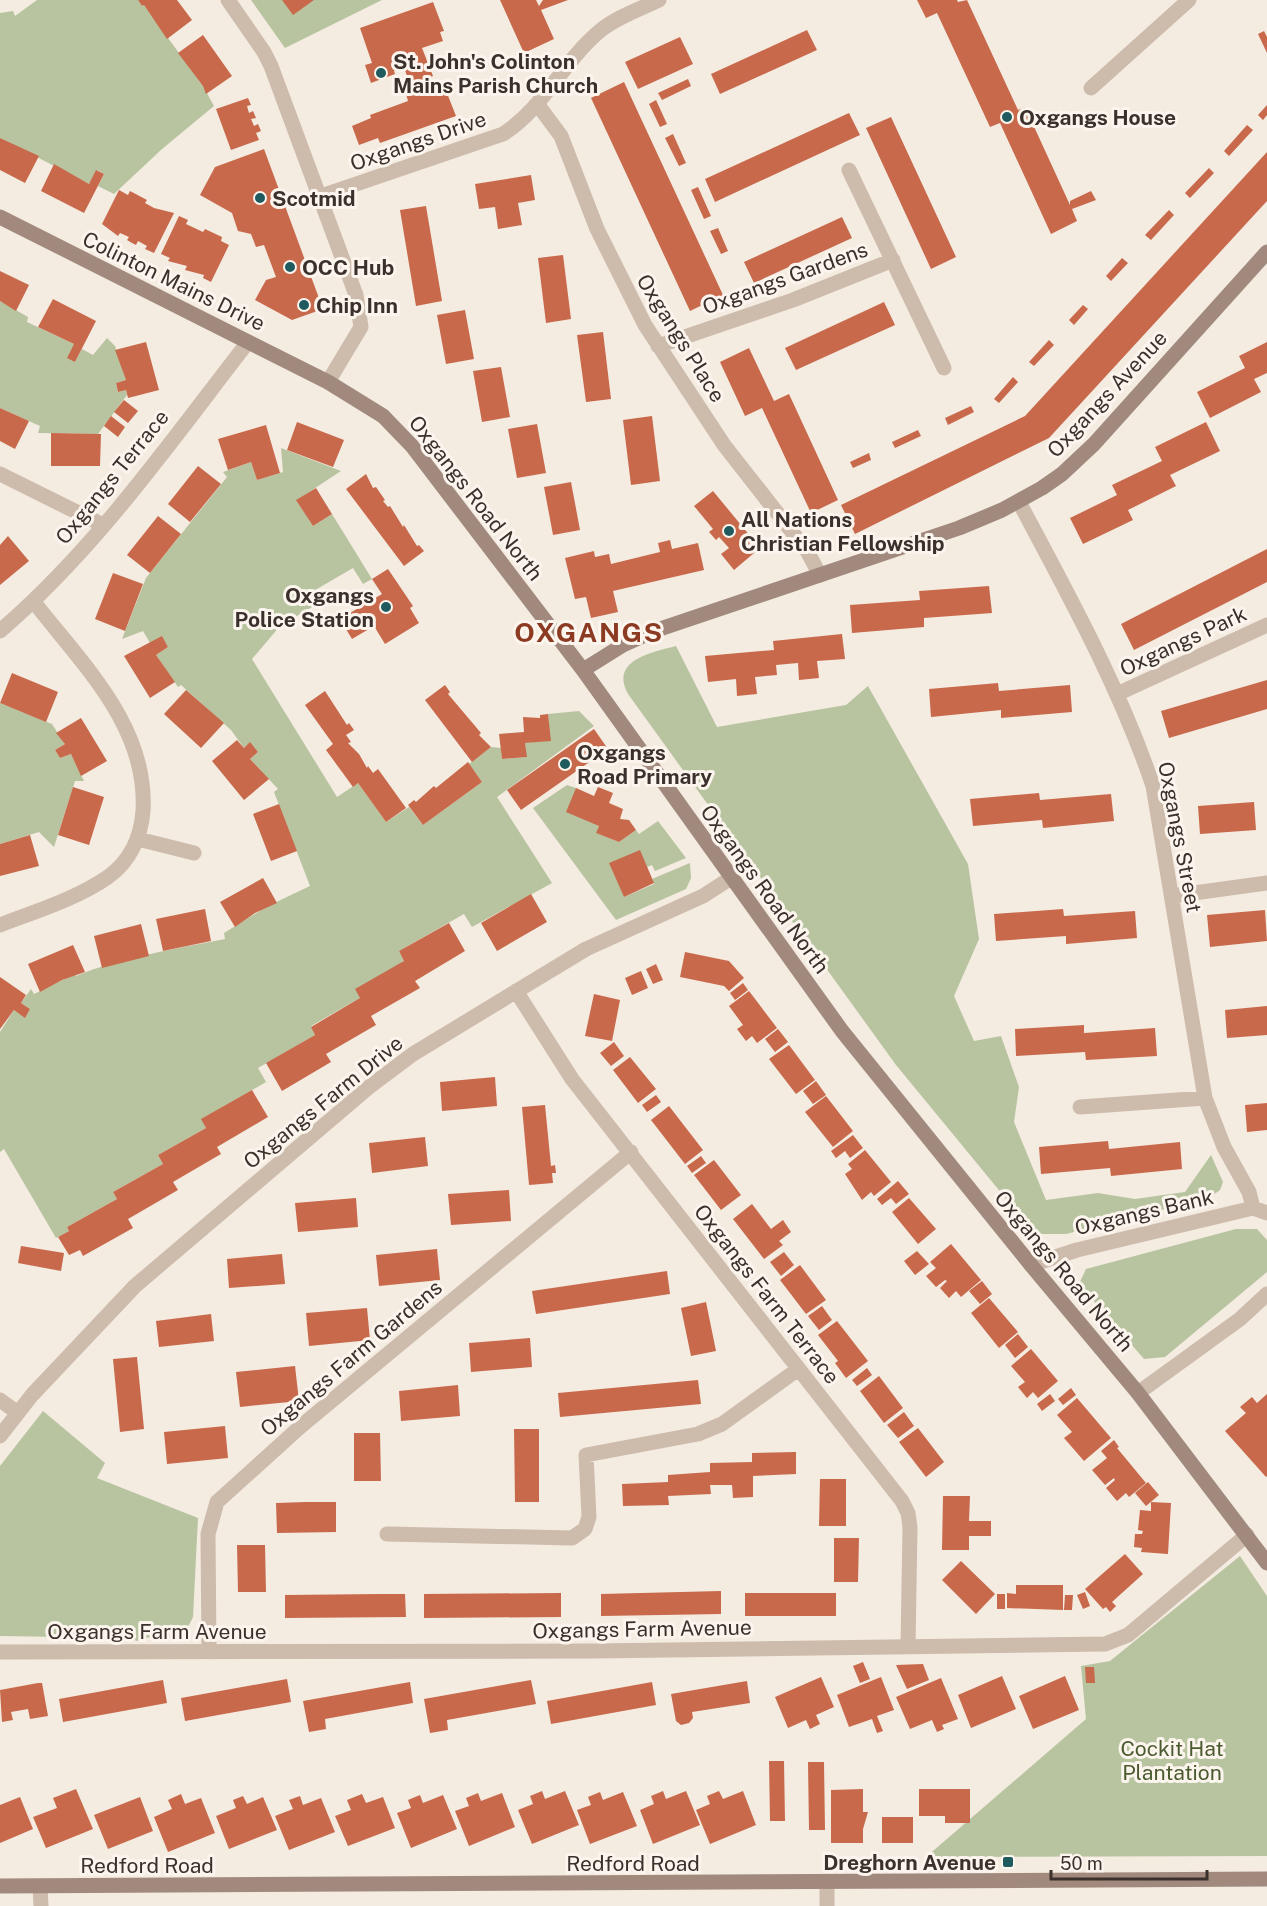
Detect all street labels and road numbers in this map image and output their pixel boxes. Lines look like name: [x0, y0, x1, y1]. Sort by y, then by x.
street label: Oxgangs Drive: [347, 106, 489, 176]
street label: Colinton Mains Drive: [79, 226, 269, 336]
street label: Oxgangs Gardens: [699, 236, 871, 320]
street label: Oxgangs Place: [632, 269, 730, 407]
street label: Oxgangs Avenue: [1042, 325, 1172, 463]
street label: Oxgangs Terrace: [50, 405, 174, 549]
street label: Oxgangs Road North: [404, 411, 548, 585]
street label: Oxgangs Park: [1116, 601, 1250, 681]
street label: Oxgangs Street: [1153, 759, 1207, 915]
street label: Oxgangs Road North: [695, 800, 835, 978]
street label: Oxgangs Farm Drive: [238, 1030, 408, 1174]
street label: Oxgangs Bank: [1072, 1184, 1216, 1240]
street label: Oxgangs Road North: [989, 1185, 1139, 1357]
street label: Oxgangs Farm Terrace: [689, 1199, 845, 1389]
street label: Oxgangs Farm Gardens: [255, 1275, 447, 1441]
street label: Oxgangs Farm Avenue: [532, 1615, 752, 1643]
street label: Oxgangs Farm Avenue: [47, 1619, 267, 1644]
street label: Redford Road: [566, 1851, 700, 1876]
street label: Redford Road: [80, 1853, 214, 1878]

